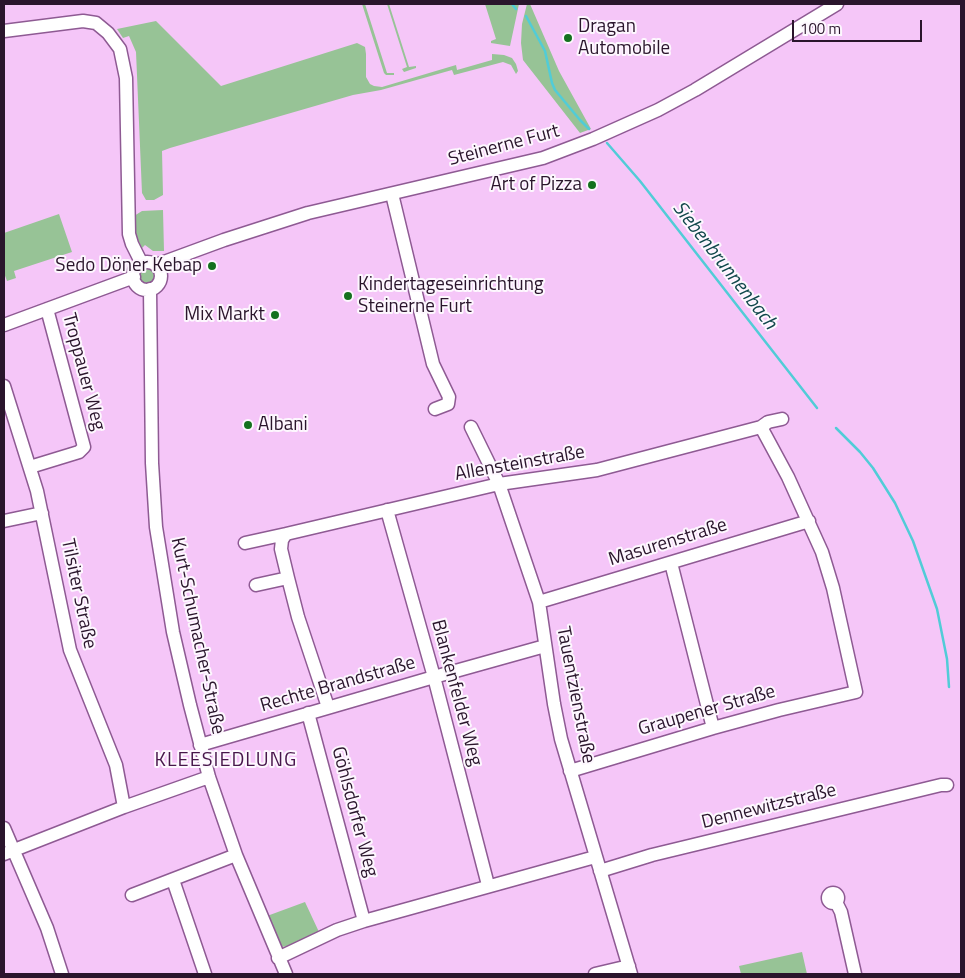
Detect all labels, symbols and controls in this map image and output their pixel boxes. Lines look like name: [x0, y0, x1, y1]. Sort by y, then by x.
scale bar: [795, 10, 925, 42]
place label: Dragan Automobile: [578, 16, 670, 60]
text: 100 m: [800, 17, 841, 40]
marker: Dragan Automobile: [562, 32, 574, 44]
street label: Steinerne Furt: [446, 120, 562, 172]
place label: Art of Pizza: [491, 174, 582, 196]
marker: Art of Pizza: [586, 179, 598, 191]
water label: Siebenbrunnenbach: [667, 197, 781, 335]
place label: Sedo Döner Kebap: [55, 255, 202, 277]
marker: Sedo Döner Kebap: [206, 260, 218, 272]
place label: Kindertageseinrichtung Steinerne Furt: [358, 274, 544, 318]
marker: Kindertageseinrichtung Steinerne Furt: [342, 290, 354, 302]
place label: Mix Markt: [184, 304, 265, 326]
marker: Mix Markt: [269, 309, 281, 321]
street label: Troppauer Weg: [56, 311, 110, 433]
place label: Albani: [258, 414, 308, 436]
marker: Albani: [242, 419, 254, 431]
street label: Allensteinstraße: [453, 441, 587, 487]
street label: Masurenstraße: [606, 514, 730, 572]
street label: Kurt-Schumacher-Straße: [165, 536, 229, 736]
street label: Tilsiter Straße: [55, 537, 101, 651]
street label: Blankenfelder Weg: [425, 617, 487, 769]
street label: Tauentzienstraße: [551, 625, 599, 765]
street label: Rechte Brandstraße: [258, 652, 418, 718]
street label: Graupener Straße: [636, 681, 778, 741]
street label: Göhlsdorfer Weg: [326, 744, 382, 880]
district label: KLEESIEDLUNG: [153, 749, 299, 773]
street label: Dennewitzstraße: [699, 779, 839, 835]

